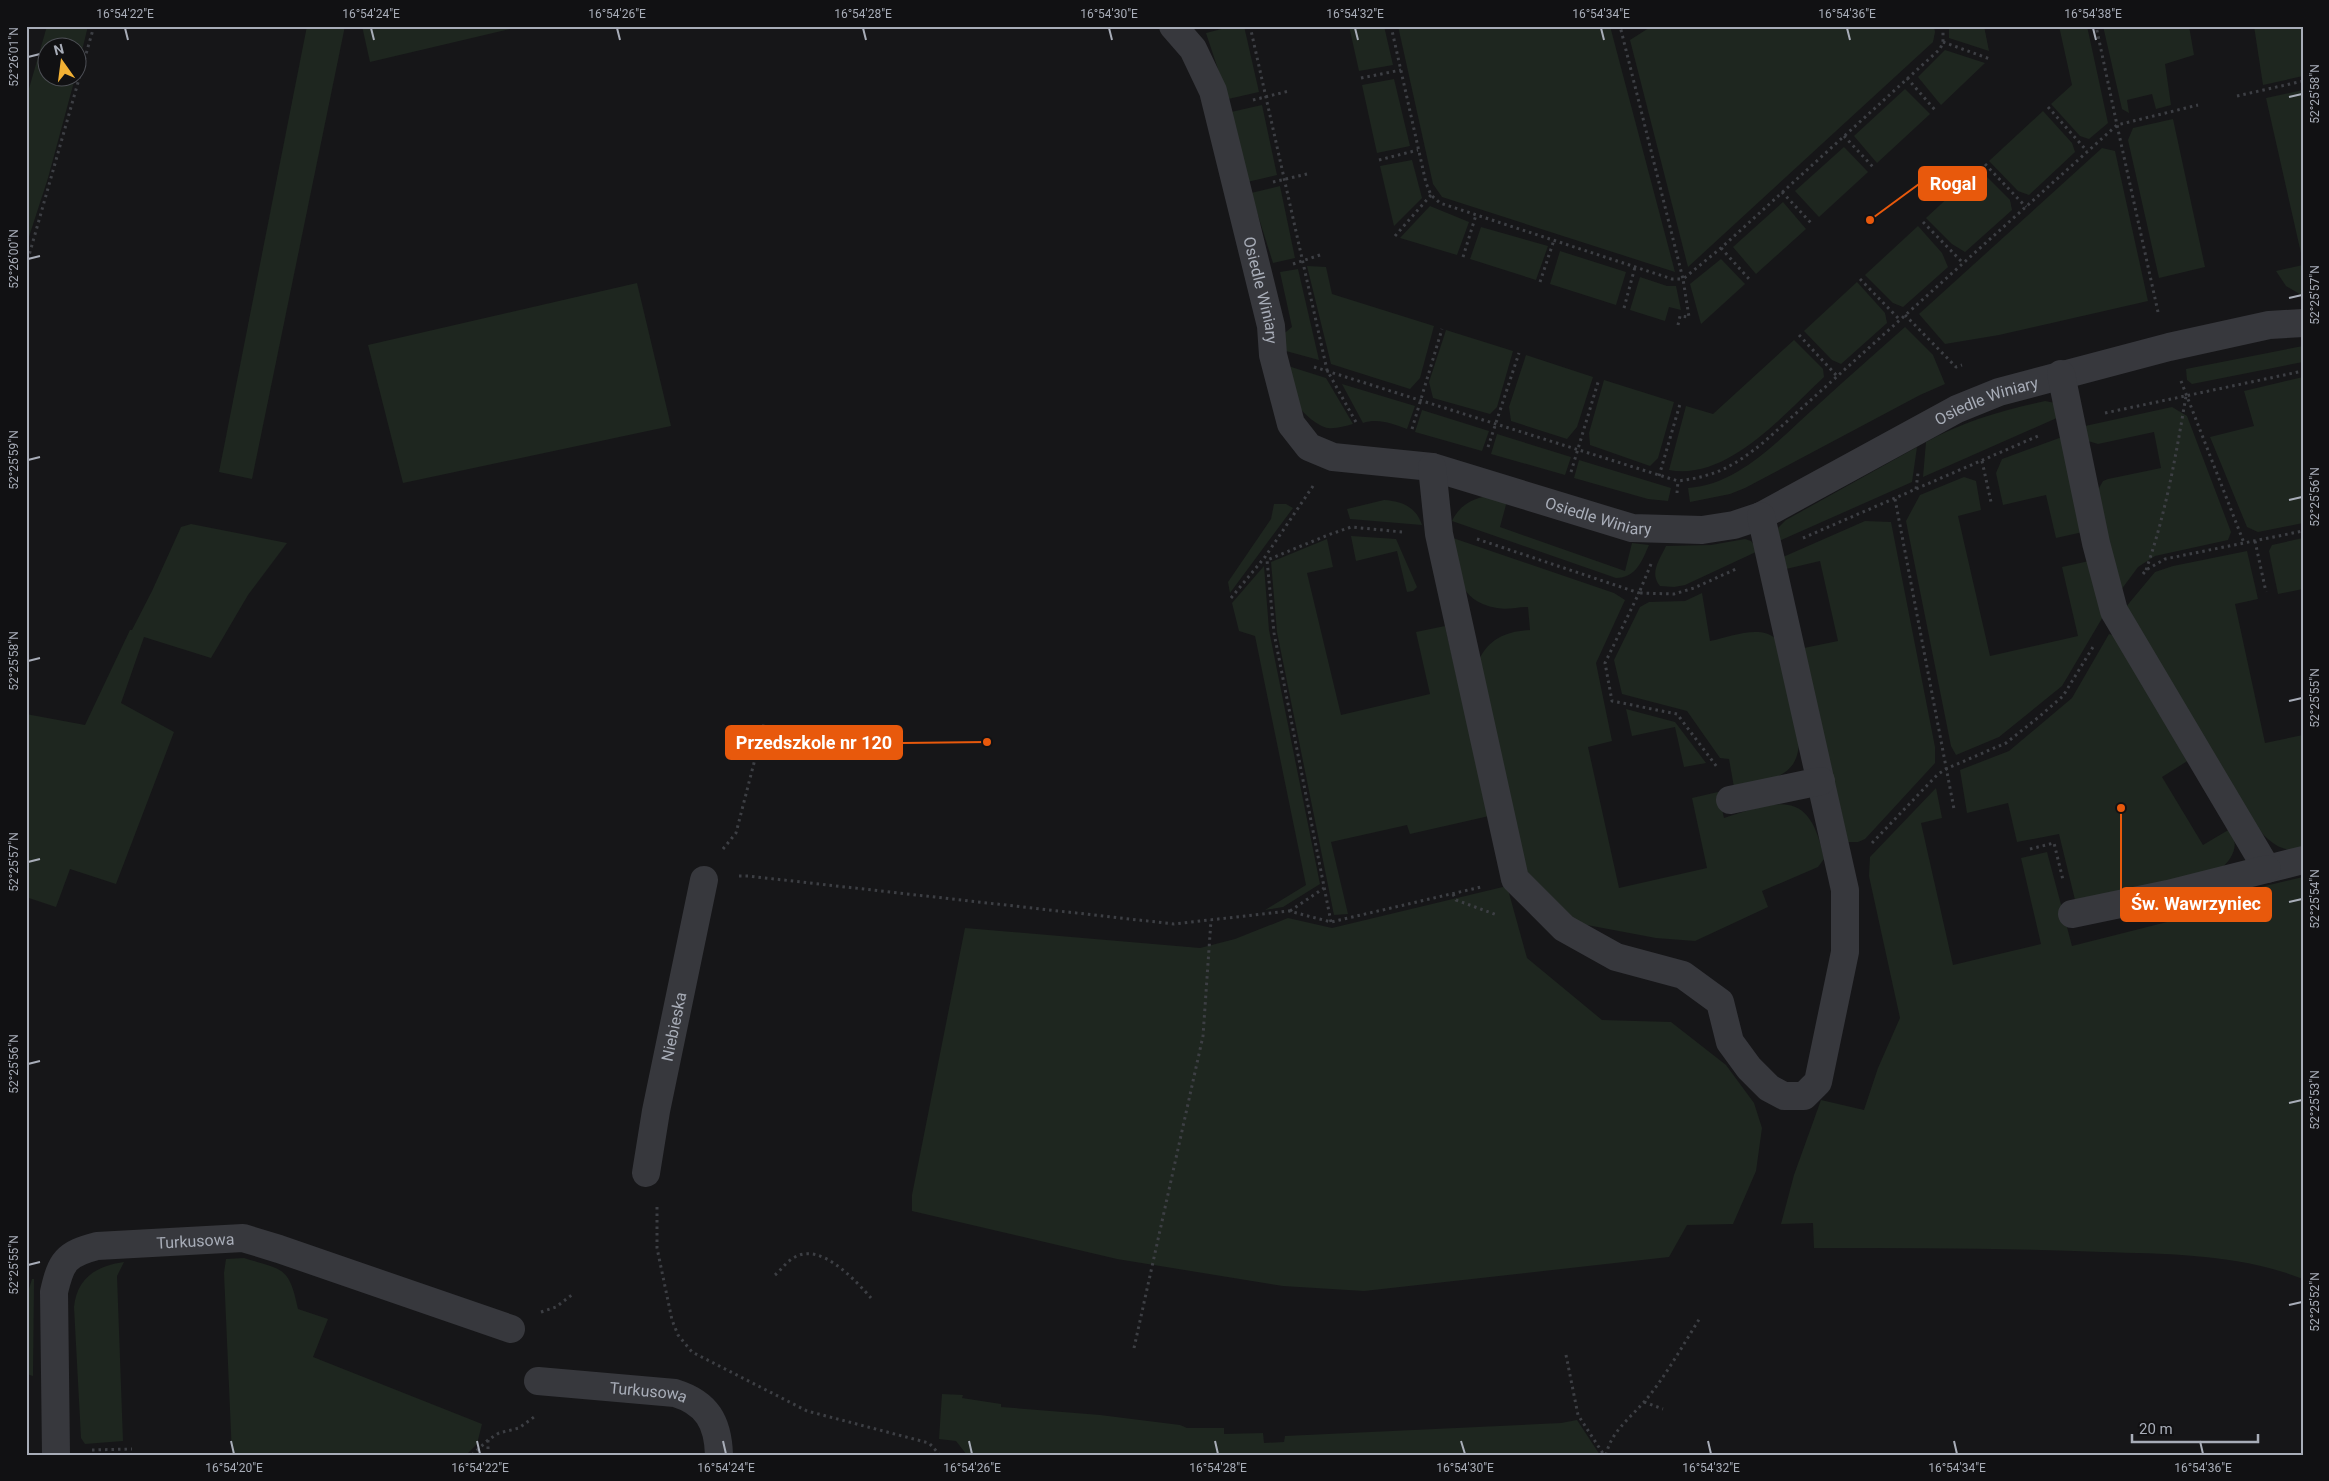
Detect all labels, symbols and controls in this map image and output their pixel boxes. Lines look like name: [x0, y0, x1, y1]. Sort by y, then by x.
text: 16°54'22"E: [96, 7, 154, 21]
text: 16°54'24"E: [342, 7, 400, 21]
text: 16°54'26"E: [588, 7, 646, 21]
text: 16°54'28"E: [834, 7, 892, 21]
text: 16°54'30"E: [1080, 7, 1138, 21]
text: 16°54'32"E: [1326, 7, 1384, 21]
text: 16°54'34"E: [1572, 7, 1630, 21]
text: 16°54'36"E: [1818, 7, 1876, 21]
text: 16°54'38"E: [2064, 7, 2122, 21]
text: 52°26'01"N: [7, 27, 21, 87]
north arrow: [38, 38, 88, 88]
text: N: [52, 40, 66, 58]
text: 52°25'58"N: [2308, 64, 2322, 124]
callout: Rogal: [1919, 167, 1986, 200]
text: Rogal: [1930, 173, 1976, 194]
text: 52°26'00"N: [7, 229, 21, 289]
street label: Osiedle Winiary: [1239, 235, 1281, 345]
text: 52°25'57"N: [2308, 265, 2322, 325]
street label: Osiedle Winiary: [1931, 373, 2041, 429]
text: 52°25'59"N: [7, 430, 21, 490]
text: 52°25'56"N: [2308, 467, 2322, 527]
street label: Osiedle Winiary: [1543, 493, 1652, 539]
text: 52°25'58"N: [7, 631, 21, 691]
text: 52°25'55"N: [2308, 668, 2322, 728]
callout: Przedszkole nr 120: [726, 726, 902, 759]
text: Przedszkole nr 120: [736, 732, 892, 753]
text: 52°25'57"N: [7, 832, 21, 892]
text: 52°25'54"N: [2308, 869, 2322, 929]
callout: Św. Wawrzyniec: [2121, 888, 2271, 921]
text: Św. Wawrzyniec: [2131, 893, 2261, 914]
street label: Niebieska: [658, 990, 690, 1063]
text: 52°25'56"N: [7, 1034, 21, 1094]
text: 52°25'53"N: [2308, 1070, 2322, 1130]
street label: Turkusowa: [156, 1229, 235, 1253]
text: 52°25'55"N: [7, 1235, 21, 1295]
text: 52°25'52"N: [2308, 1272, 2322, 1332]
street label: Turkusowa: [609, 1378, 690, 1407]
scale bar: [2132, 1411, 2258, 1443]
text: 20 m: [2139, 1420, 2173, 1438]
text: 16°54'20"E: [205, 1461, 263, 1475]
text: 16°54'22"E: [451, 1461, 509, 1475]
text: 16°54'24"E: [697, 1461, 755, 1475]
text: 16°54'26"E: [943, 1461, 1001, 1475]
text: 16°54'28"E: [1189, 1461, 1247, 1475]
text: 16°54'30"E: [1436, 1461, 1494, 1475]
text: 16°54'32"E: [1682, 1461, 1740, 1475]
text: 16°54'34"E: [1928, 1461, 1986, 1475]
text: 16°54'36"E: [2174, 1461, 2232, 1475]

